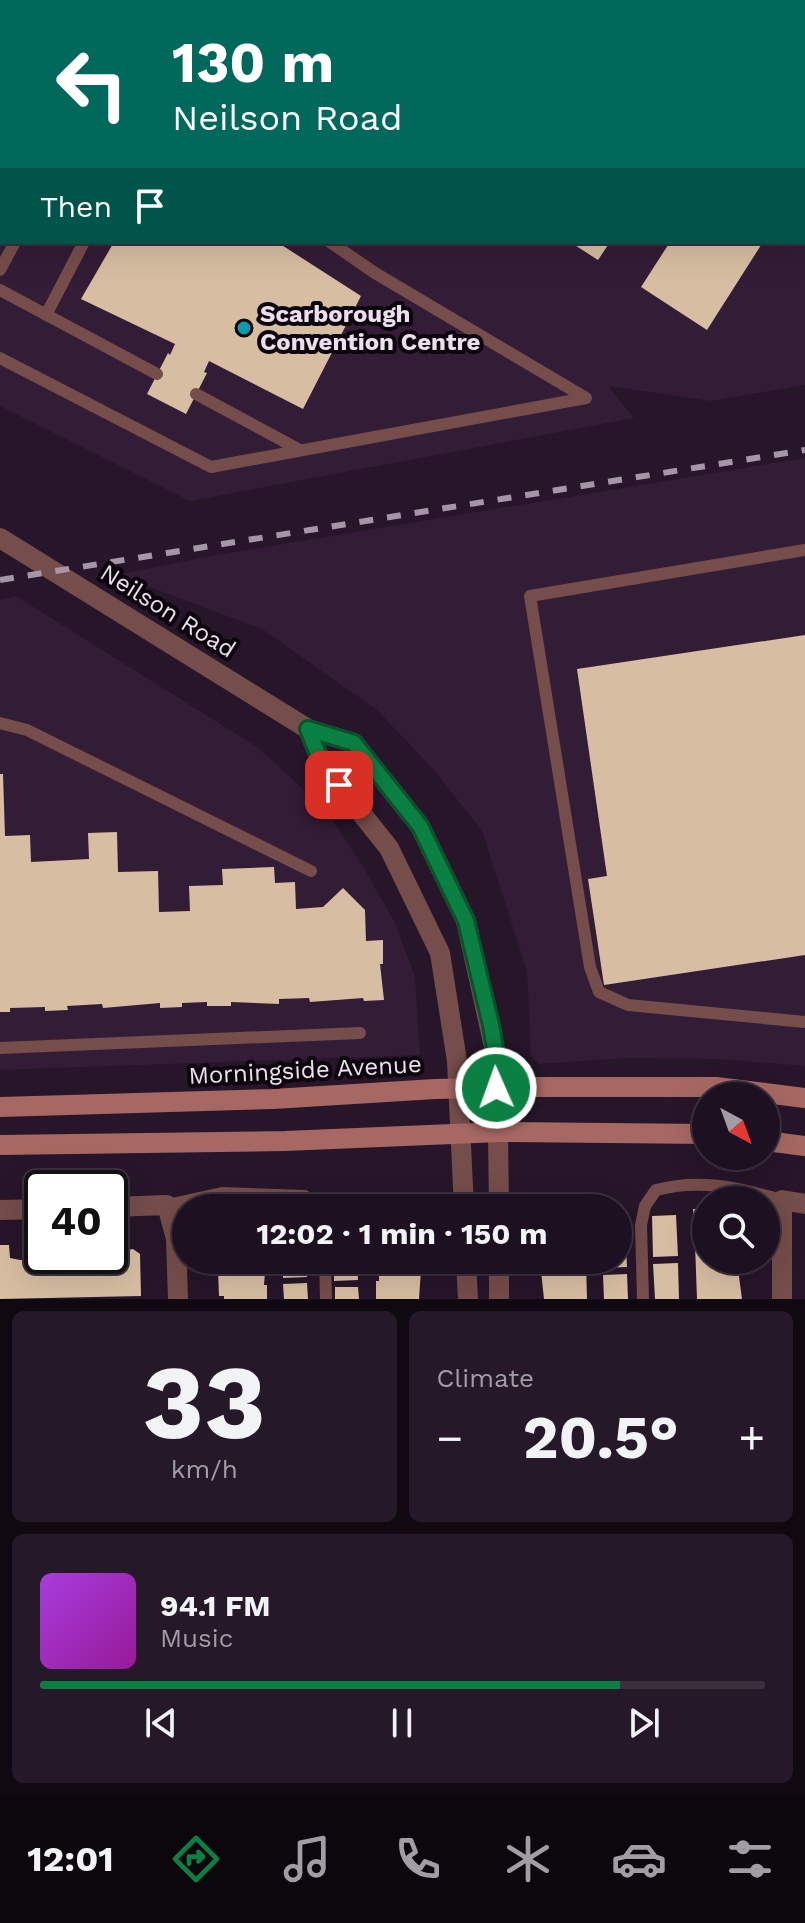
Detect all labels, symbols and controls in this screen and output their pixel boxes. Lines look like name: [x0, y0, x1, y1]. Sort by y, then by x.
text: 130 m: [172, 30, 334, 96]
icon: left: [40, 32, 144, 136]
text: Neilson Road: [172, 97, 403, 139]
icon: arrive: [128, 184, 172, 228]
text: Then: [40, 189, 112, 224]
place label: Scarborough Convention Centre: [260, 300, 481, 356]
marker: Scarborough Convention Centre: [235, 319, 253, 337]
street label: Neilson Road: [95, 558, 241, 664]
pin: [305, 751, 373, 819]
icon: arrive: [317, 763, 361, 807]
position arrow: [454, 1046, 538, 1130]
street label: Morningside Avenue: [188, 1050, 422, 1090]
north arrow: [692, 1082, 780, 1170]
map controls: [692, 1082, 780, 1274]
speed limit sign: 40: [24, 1170, 128, 1274]
button: search: [692, 1186, 780, 1274]
text: 12:02 · 1 min · 150 m: [257, 1216, 547, 1251]
text: 33: [143, 1341, 266, 1463]
text: Climate: [437, 1363, 534, 1393]
text: 20.5°: [523, 1402, 679, 1473]
text: −: [437, 1412, 463, 1464]
text: +: [738, 1412, 765, 1464]
text: km/h: [171, 1454, 238, 1484]
text: 94.1 FM: [160, 1588, 271, 1623]
text: Music: [160, 1623, 233, 1653]
icon: previous: [139, 1701, 183, 1745]
icon: pause: [380, 1701, 424, 1745]
icon: next: [622, 1701, 666, 1745]
icon: directions: [168, 1831, 224, 1887]
icon: music: [279, 1831, 335, 1887]
icon: phone: [390, 1831, 446, 1887]
icon: climate: [500, 1831, 556, 1887]
icon: car: [611, 1831, 667, 1887]
icon: filters: [722, 1831, 778, 1887]
text: 12:01: [27, 1838, 114, 1880]

